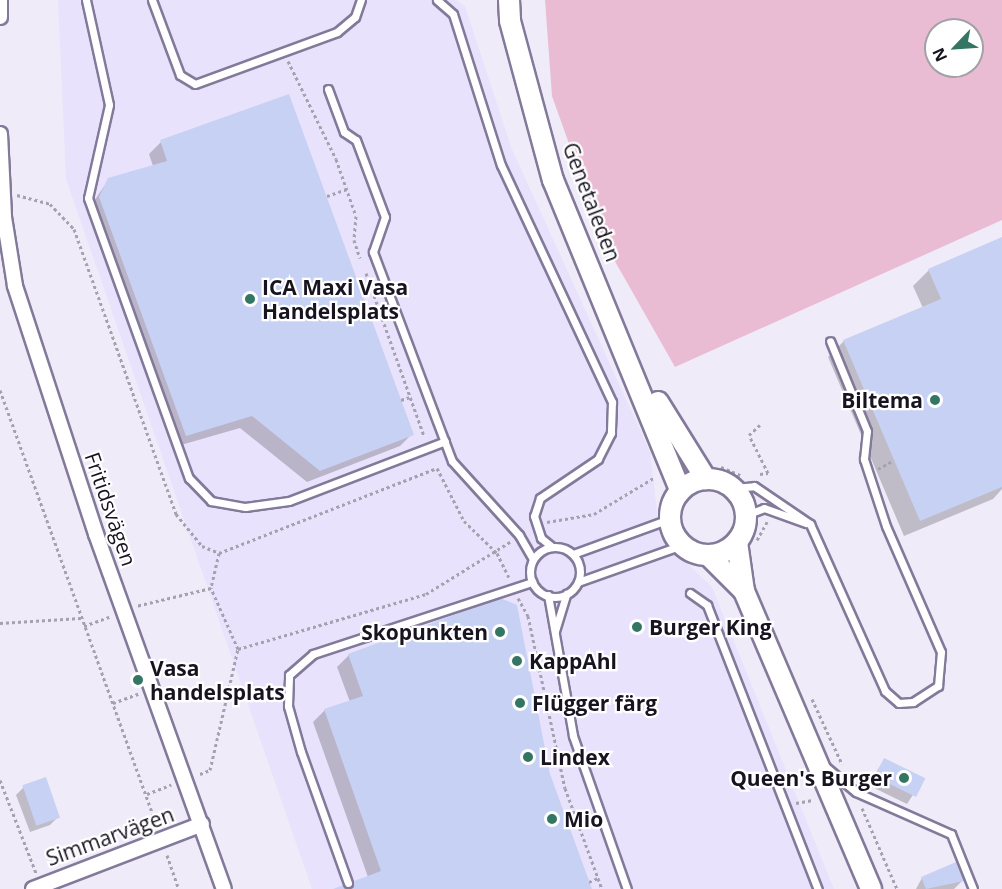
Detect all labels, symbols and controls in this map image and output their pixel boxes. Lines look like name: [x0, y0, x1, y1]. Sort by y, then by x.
north arrow: [924, 18, 984, 78]
text: N: [927, 44, 952, 65]
street label: Genetaleden: [558, 139, 626, 265]
place label: ICA Maxi Vasa Handelsplats: [262, 274, 408, 324]
marker: ICA Maxi Vasa Handelsplats: [243, 292, 257, 306]
place label: Biltema: [841, 387, 923, 413]
marker: Biltema: [928, 393, 942, 407]
street label: Fritidsvägen: [80, 449, 142, 569]
place label: Burger King: [649, 614, 772, 640]
place label: Skopunkten: [361, 619, 488, 645]
marker: Burger King: [630, 620, 644, 634]
marker: Skopunkten: [493, 625, 507, 639]
place label: KappAhl: [529, 648, 617, 674]
marker: KappAhl: [510, 654, 524, 668]
place label: Vasa handelsplats: [150, 655, 285, 705]
marker: Vasa handelsplats: [131, 673, 145, 687]
place label: Flügger färg: [532, 690, 657, 716]
marker: Flügger färg: [513, 696, 527, 710]
place label: Lindex: [540, 744, 610, 770]
marker: Lindex: [521, 750, 535, 764]
place label: Queen's Burger: [730, 765, 892, 791]
marker: Queen's Burger: [897, 771, 911, 785]
street label: Simmarvägen: [43, 801, 177, 871]
place label: Mio: [564, 806, 603, 832]
marker: Mio: [545, 812, 559, 826]

